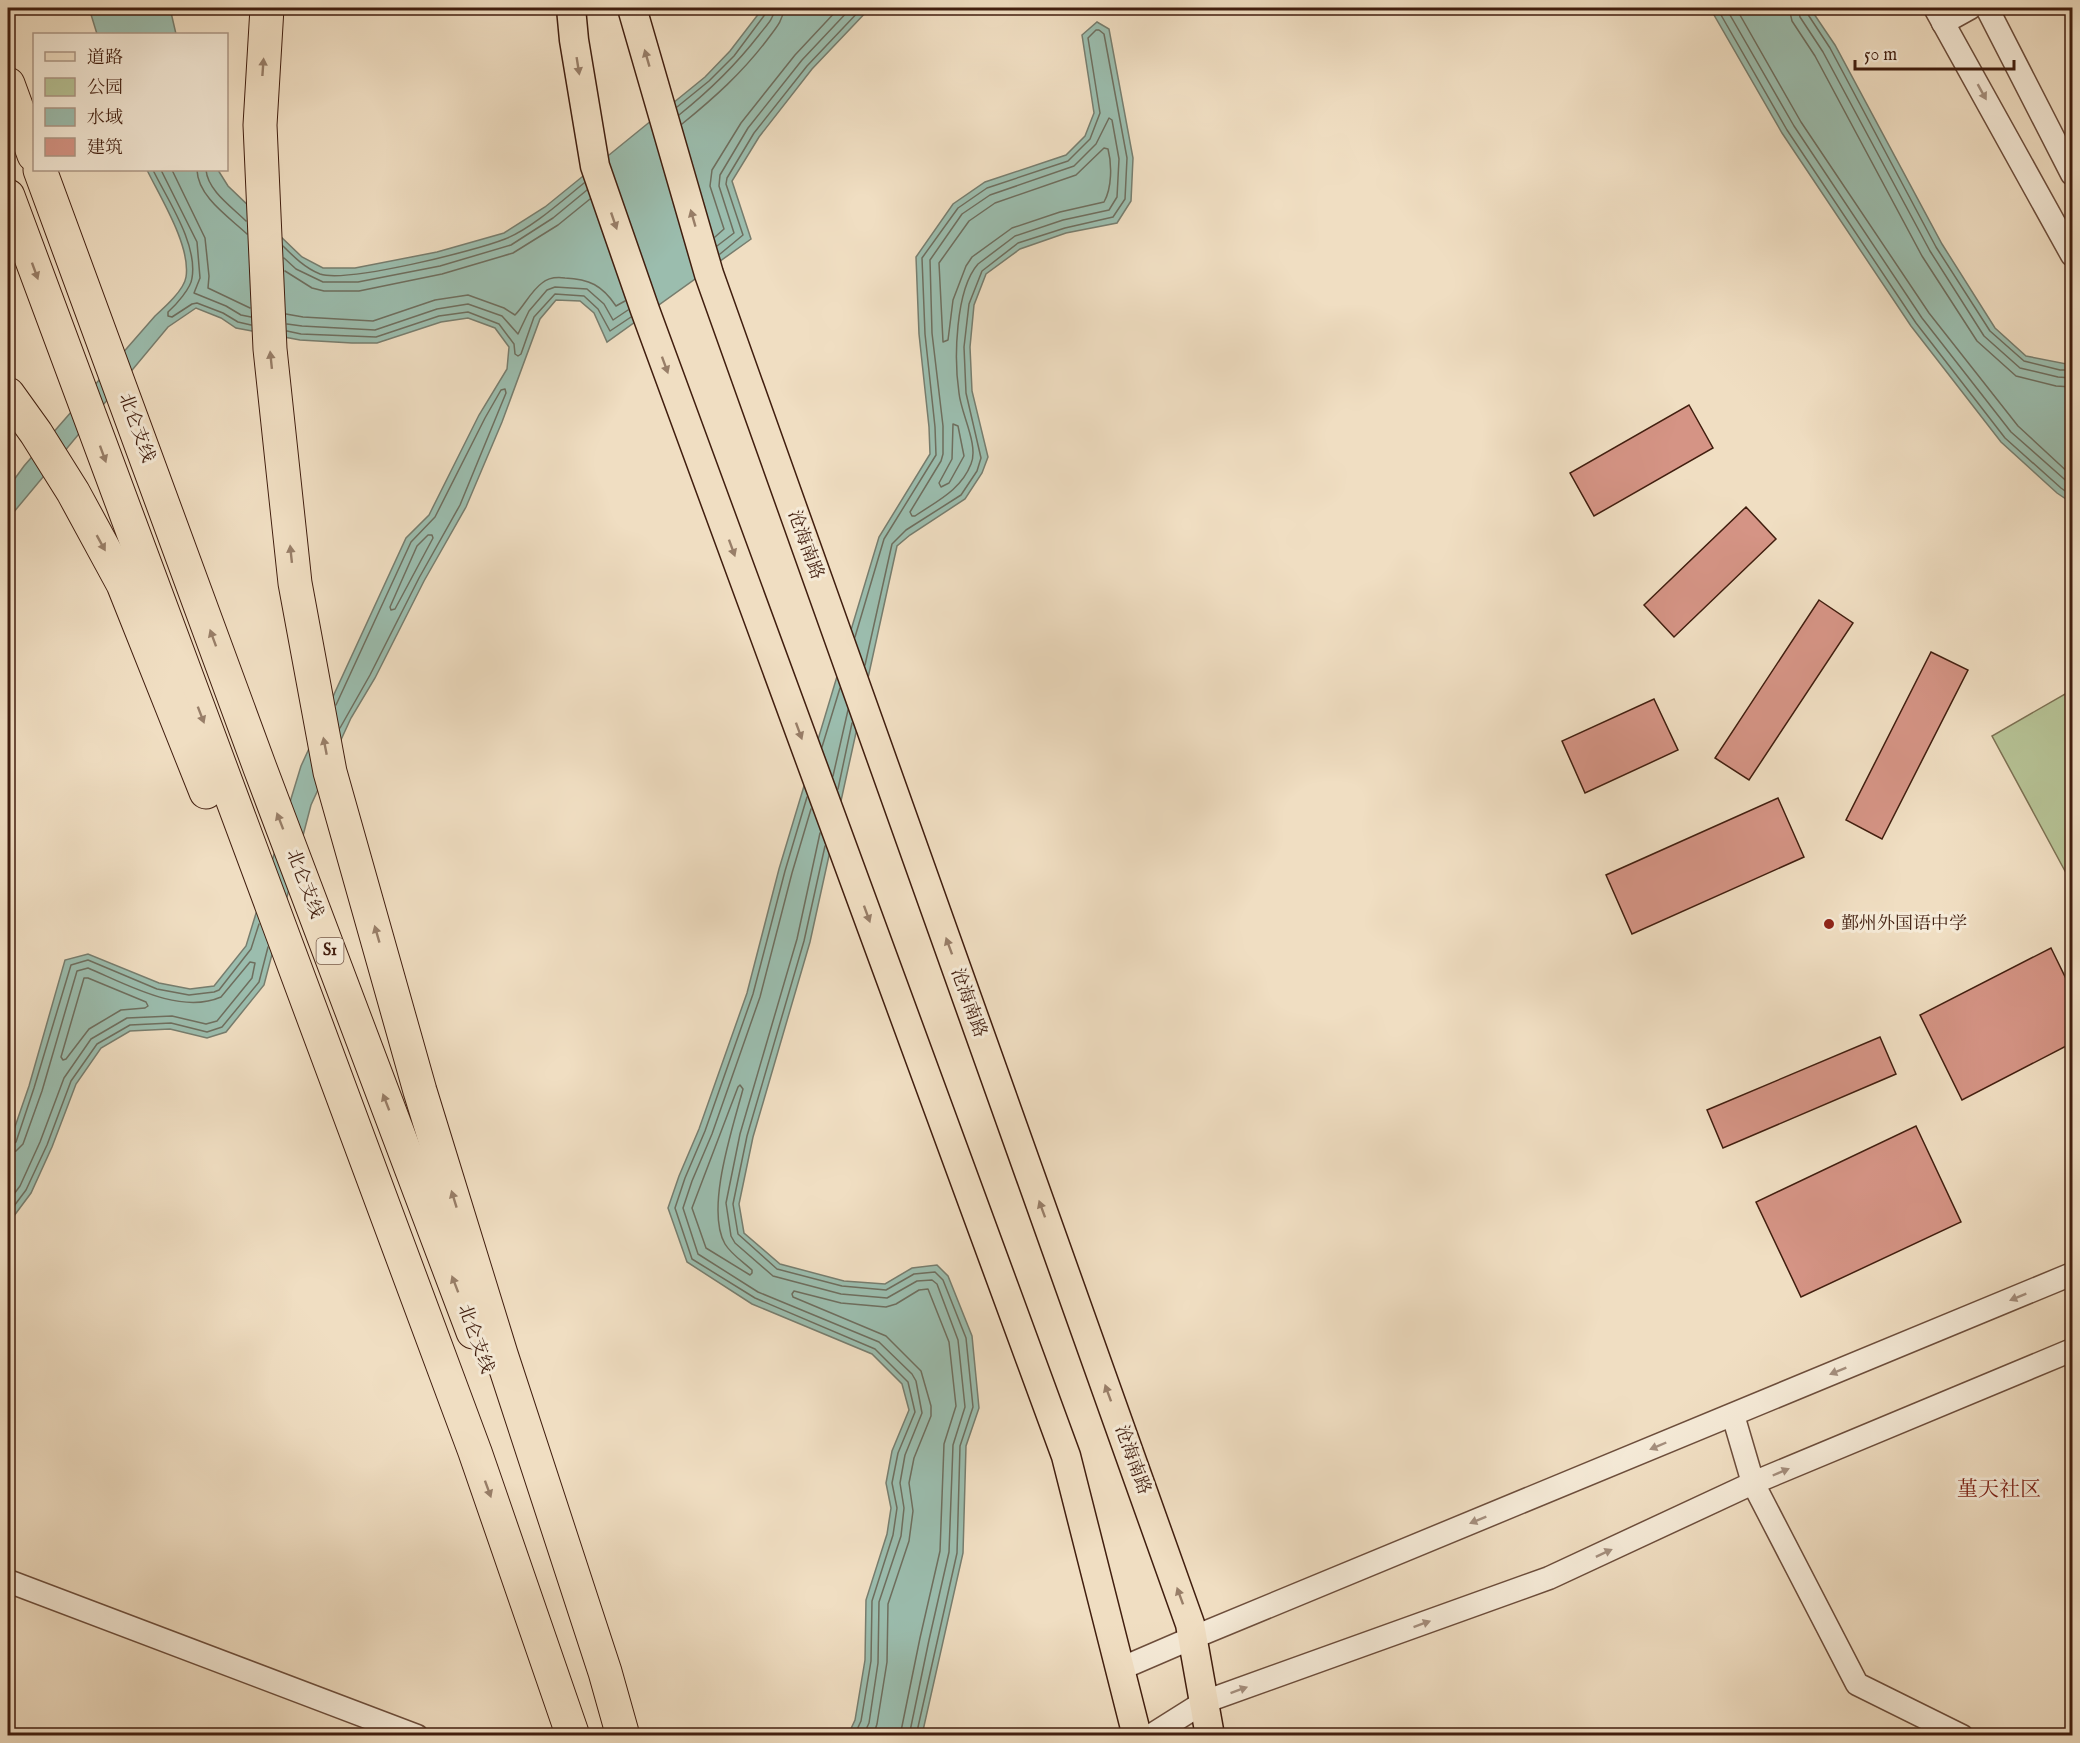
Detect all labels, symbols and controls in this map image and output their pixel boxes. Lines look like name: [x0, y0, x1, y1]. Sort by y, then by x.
legend: [33, 33, 228, 171]
scale bar: [1855, 33, 2014, 71]
text: 50 m: [1864, 44, 1897, 67]
text: 道路: [87, 47, 123, 70]
one-way arrow: [641, 49, 651, 67]
one-way arrow: [574, 56, 583, 75]
one-way arrow: [259, 57, 268, 76]
text: 公园: [87, 77, 123, 100]
one-way arrow: [1977, 84, 1987, 101]
text: 水域: [87, 107, 123, 130]
text: 建筑: [87, 137, 123, 160]
one-way arrow: [688, 209, 697, 227]
one-way arrow: [609, 212, 619, 230]
one-way arrow: [31, 262, 41, 280]
one-way arrow: [266, 351, 276, 370]
one-way arrow: [660, 357, 670, 375]
street label: 北仑支线: [113, 390, 159, 466]
one-way arrow: [99, 445, 108, 463]
street label: 沧海南路: [782, 507, 828, 583]
one-way arrow: [96, 535, 106, 552]
one-way arrow: [728, 540, 738, 558]
one-way arrow: [287, 545, 296, 564]
one-way arrow: [207, 629, 217, 647]
one-way arrow: [196, 706, 206, 724]
one-way arrow: [795, 723, 805, 741]
one-way arrow: [320, 737, 329, 756]
one-way arrow: [275, 812, 285, 830]
street label: 北仑支线: [280, 846, 328, 922]
one-way arrow: [862, 906, 872, 924]
place label: 鄞州外国语中学: [1841, 913, 1967, 936]
marker: 鄞州外国语中学: [1822, 917, 1836, 931]
one-way arrow: [372, 925, 381, 943]
one-way arrow: [943, 937, 953, 955]
road number: S1: [316, 938, 344, 964]
street label: 沧海南路: [945, 965, 991, 1041]
one-way arrow: [381, 1093, 391, 1111]
one-way arrow: [449, 1190, 458, 1208]
one-way arrow: [1037, 1200, 1047, 1218]
one-way arrow: [450, 1275, 459, 1293]
one-way arrow: [2009, 1292, 2027, 1302]
street label: 北仑支线: [452, 1301, 498, 1377]
one-way arrow: [1829, 1366, 1847, 1376]
one-way arrow: [1102, 1384, 1112, 1402]
street label: 沧海南路: [1109, 1422, 1155, 1498]
one-way arrow: [1649, 1442, 1667, 1451]
one-way arrow: [1772, 1466, 1790, 1476]
district label: 堇天社区: [1957, 1477, 2041, 1504]
one-way arrow: [483, 1480, 493, 1498]
one-way arrow: [1469, 1516, 1487, 1525]
one-way arrow: [1595, 1548, 1612, 1557]
one-way arrow: [1175, 1587, 1185, 1605]
one-way arrow: [1413, 1618, 1431, 1628]
one-way arrow: [1230, 1684, 1248, 1694]

